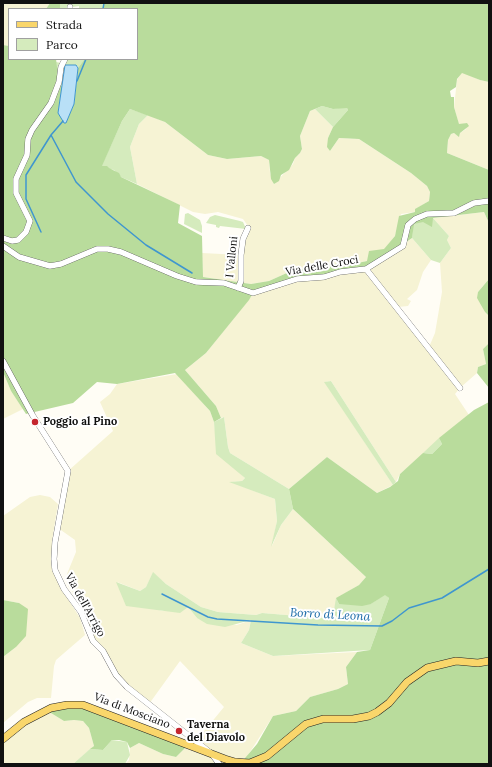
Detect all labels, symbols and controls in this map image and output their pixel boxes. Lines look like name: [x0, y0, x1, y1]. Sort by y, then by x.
legend: [8, 8, 138, 60]
text: Strada: [46, 17, 82, 32]
text: Parco: [46, 37, 78, 52]
street label: I Valloni: [223, 236, 241, 278]
street label: Via delle Croci: [285, 253, 359, 279]
place label: Poggio al Pino: [43, 415, 117, 429]
marker: Poggio al Pino: [30, 417, 40, 427]
street label: Via dell'Arrigo: [62, 571, 108, 639]
water label: Borro di Leona: [289, 606, 371, 624]
street label: Via di Mosciano: [92, 690, 172, 732]
place label: Taverna del Diavolo: [187, 718, 245, 744]
marker: Taverna del Diavolo: [174, 726, 184, 736]

